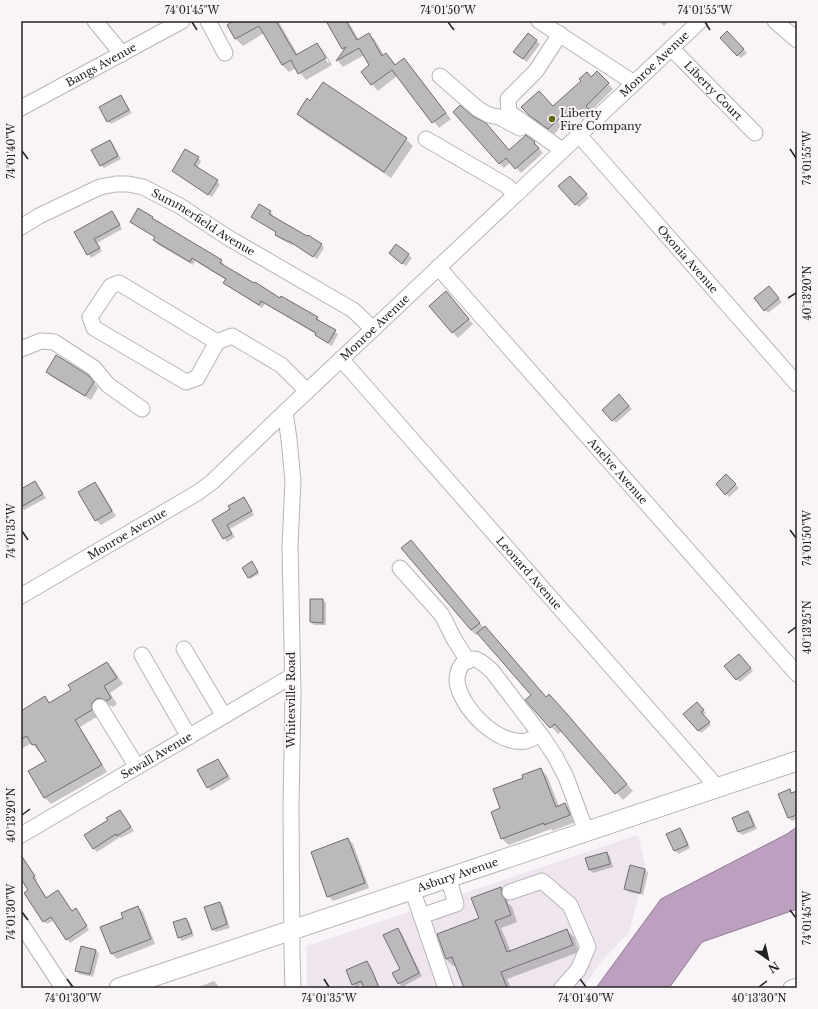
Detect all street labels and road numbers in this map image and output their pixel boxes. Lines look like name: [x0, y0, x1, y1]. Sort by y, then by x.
street label: Monroe Avenue: [617, 28, 692, 100]
street label: Bangs Avenue: [63, 40, 139, 90]
street label: Liberty Court: [681, 58, 746, 124]
street label: Summerfield Avenue: [149, 186, 258, 259]
street label: Oxonia Avenue: [654, 222, 721, 296]
street label: Monroe Avenue: [337, 292, 412, 363]
street label: Anelve Avenue: [584, 434, 651, 507]
street label: Monroe Avenue: [85, 505, 169, 563]
street label: Leonard Avenue: [493, 534, 565, 612]
street label: Whitesville Road: [284, 651, 298, 749]
street label: Sewall Avenue: [118, 729, 195, 782]
street label: Asbury Avenue: [414, 855, 500, 895]

